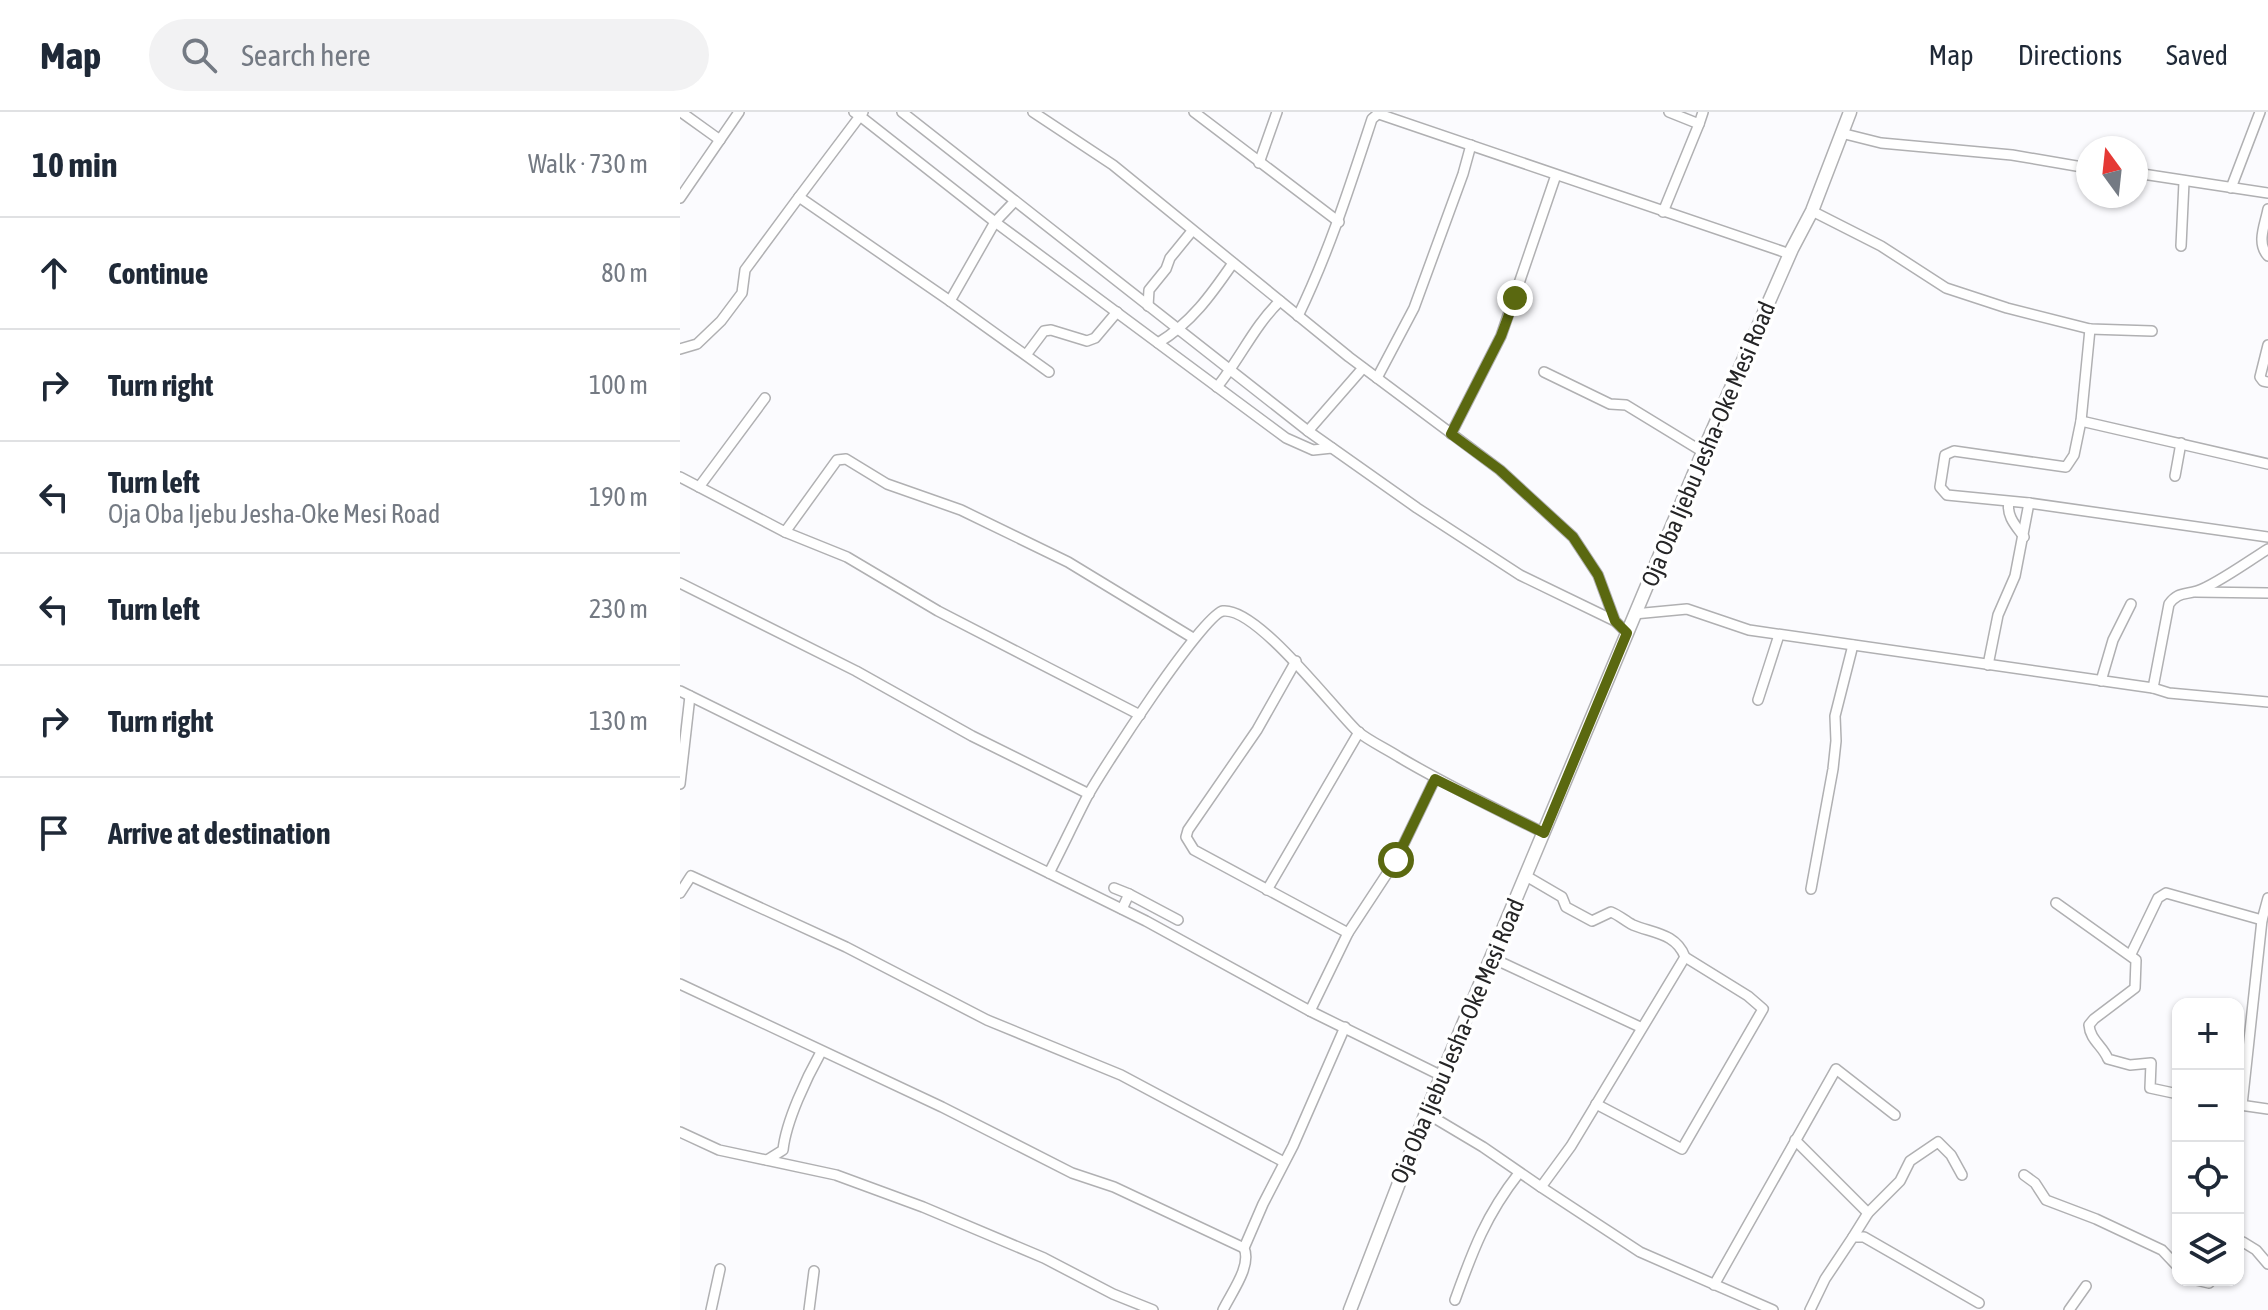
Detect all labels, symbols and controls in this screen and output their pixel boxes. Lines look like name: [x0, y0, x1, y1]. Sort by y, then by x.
search box: [149, 19, 709, 91]
icon: search: [177, 33, 221, 77]
text: Map: [40, 34, 101, 77]
text: Search here: [241, 38, 371, 72]
text: Map: [1929, 39, 1974, 71]
text: Directions: [2018, 39, 2122, 71]
text: Saved: [2166, 39, 2228, 71]
north arrow: [2076, 136, 2148, 208]
text: 10 min: [32, 145, 117, 184]
text: Walk · 730 m: [528, 149, 648, 179]
icon: ahead: [32, 251, 76, 295]
text: Continue: [108, 256, 208, 290]
text: 80 m: [601, 258, 648, 288]
route end: [1497, 280, 1533, 316]
street label: Oja Oba Ijebu Jesha-Oke Mesi Road: [1636, 298, 1780, 590]
icon: right: [32, 363, 76, 407]
text: Turn right: [108, 368, 214, 402]
text: 100 m: [589, 370, 648, 400]
text: Turn left: [108, 465, 200, 499]
icon: left: [32, 475, 76, 519]
text: 190 m: [589, 482, 648, 512]
text: Oja Oba Ijebu Jesha-Oke Mesi Road: [108, 499, 440, 529]
icon: left: [32, 587, 76, 631]
text: Turn left: [108, 592, 200, 626]
text: 230 m: [589, 594, 648, 624]
icon: right: [32, 699, 76, 743]
text: Turn right: [108, 704, 214, 738]
text: 130 m: [589, 706, 648, 736]
icon: arrive: [32, 811, 76, 855]
text: Arrive at destination: [108, 816, 330, 850]
route start: [1378, 842, 1414, 878]
street label: Oja Oba Ijebu Jesha-Oke Mesi Road: [1385, 895, 1529, 1187]
map controls: [2172, 998, 2244, 1286]
button: +: [2172, 998, 2244, 1070]
button: −: [2172, 1070, 2244, 1142]
button: locate: [2172, 1142, 2244, 1214]
button: layers: [2172, 1214, 2244, 1286]

